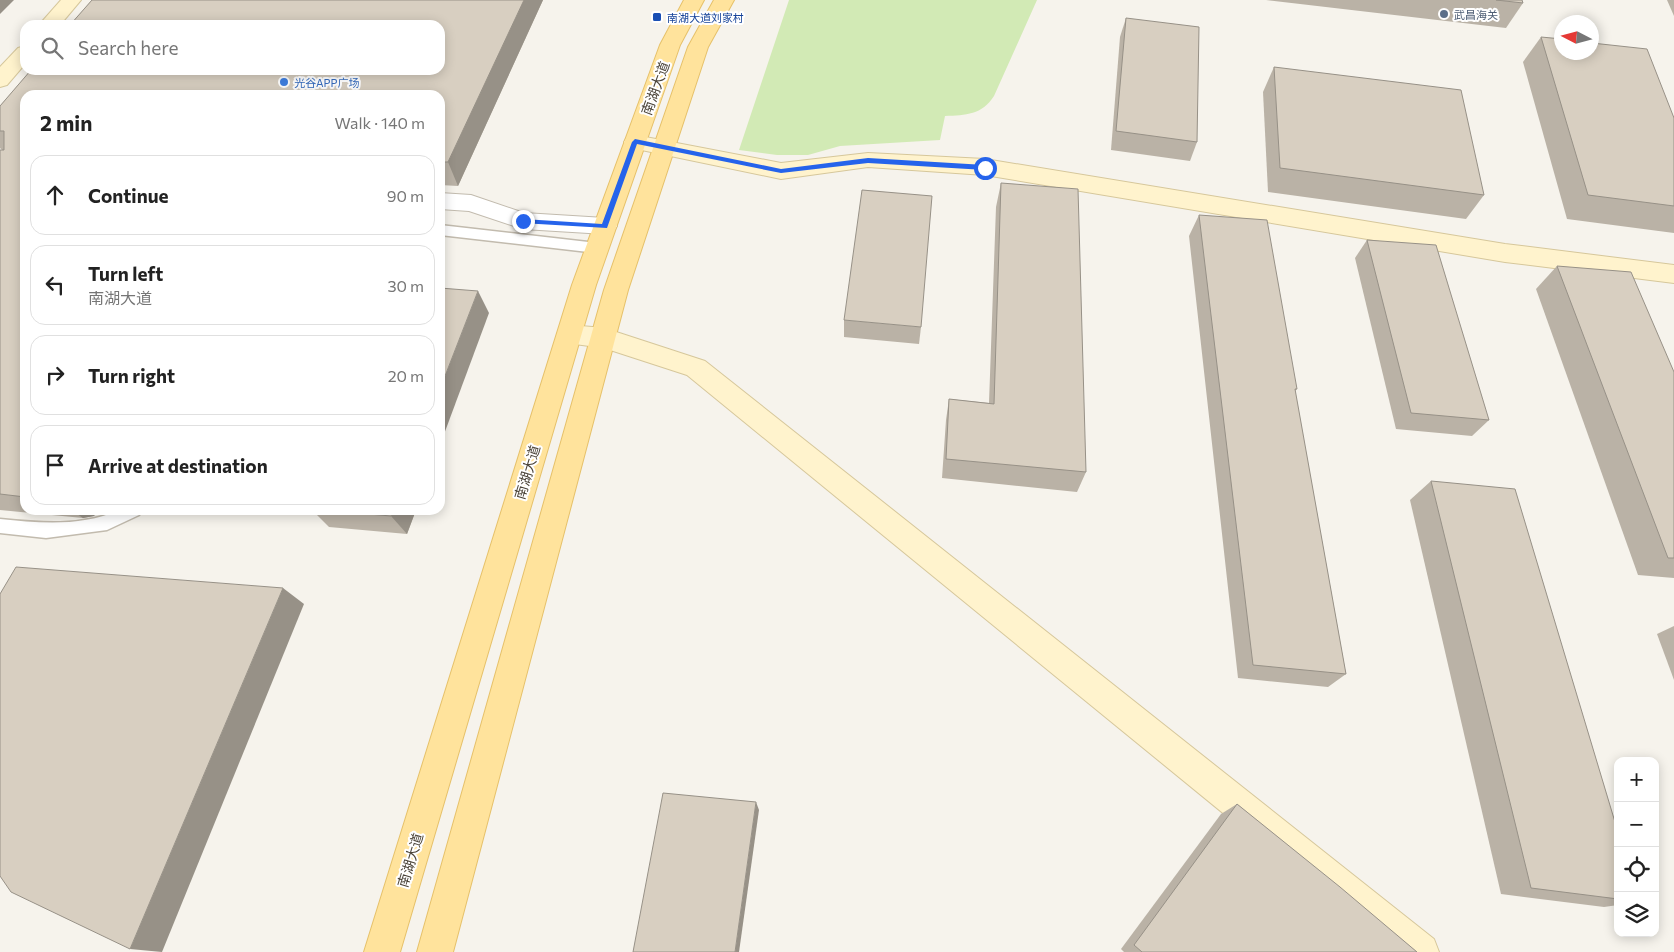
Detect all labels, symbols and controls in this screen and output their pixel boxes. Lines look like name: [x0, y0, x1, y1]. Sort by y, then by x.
marker: 武昌海关: [1438, 8, 1450, 20]
place label: 武昌海关: [1454, 8, 1498, 21]
marker: 南湖大道刘家村: [651, 11, 663, 23]
place label: 南湖大道刘家村: [667, 11, 744, 24]
north arrow: [1554, 15, 1599, 60]
search box: [20, 20, 445, 75]
icon: search: [38, 34, 66, 62]
text: Search here: [78, 36, 178, 59]
street label: 南湖大道: [637, 59, 673, 117]
marker: 光谷APP广场: [278, 76, 290, 88]
place label: 光谷APP广场: [294, 76, 359, 89]
text: 2 min: [40, 110, 92, 135]
text: Walk · 140 m: [335, 113, 425, 132]
route start: [974, 157, 997, 180]
icon: ahead: [41, 181, 69, 209]
text: Continue: [88, 184, 168, 207]
text: 90 m: [387, 186, 424, 205]
route end: [512, 210, 535, 233]
text: Turn left: [88, 262, 163, 285]
icon: left: [41, 271, 69, 299]
text: 30 m: [387, 276, 424, 295]
text: 南湖大道: [88, 288, 152, 307]
icon: right: [41, 361, 69, 389]
text: Turn right: [88, 364, 175, 387]
text: 20 m: [388, 366, 424, 385]
street label: 南湖大道: [511, 443, 543, 501]
icon: arrive: [41, 451, 69, 479]
text: Arrive at destination: [88, 454, 268, 477]
map controls: [1614, 757, 1659, 937]
button: +: [1614, 757, 1659, 802]
button: −: [1614, 802, 1659, 847]
street label: 南湖大道: [394, 831, 426, 889]
button: locate: [1614, 847, 1659, 892]
button: layers: [1614, 892, 1659, 937]

